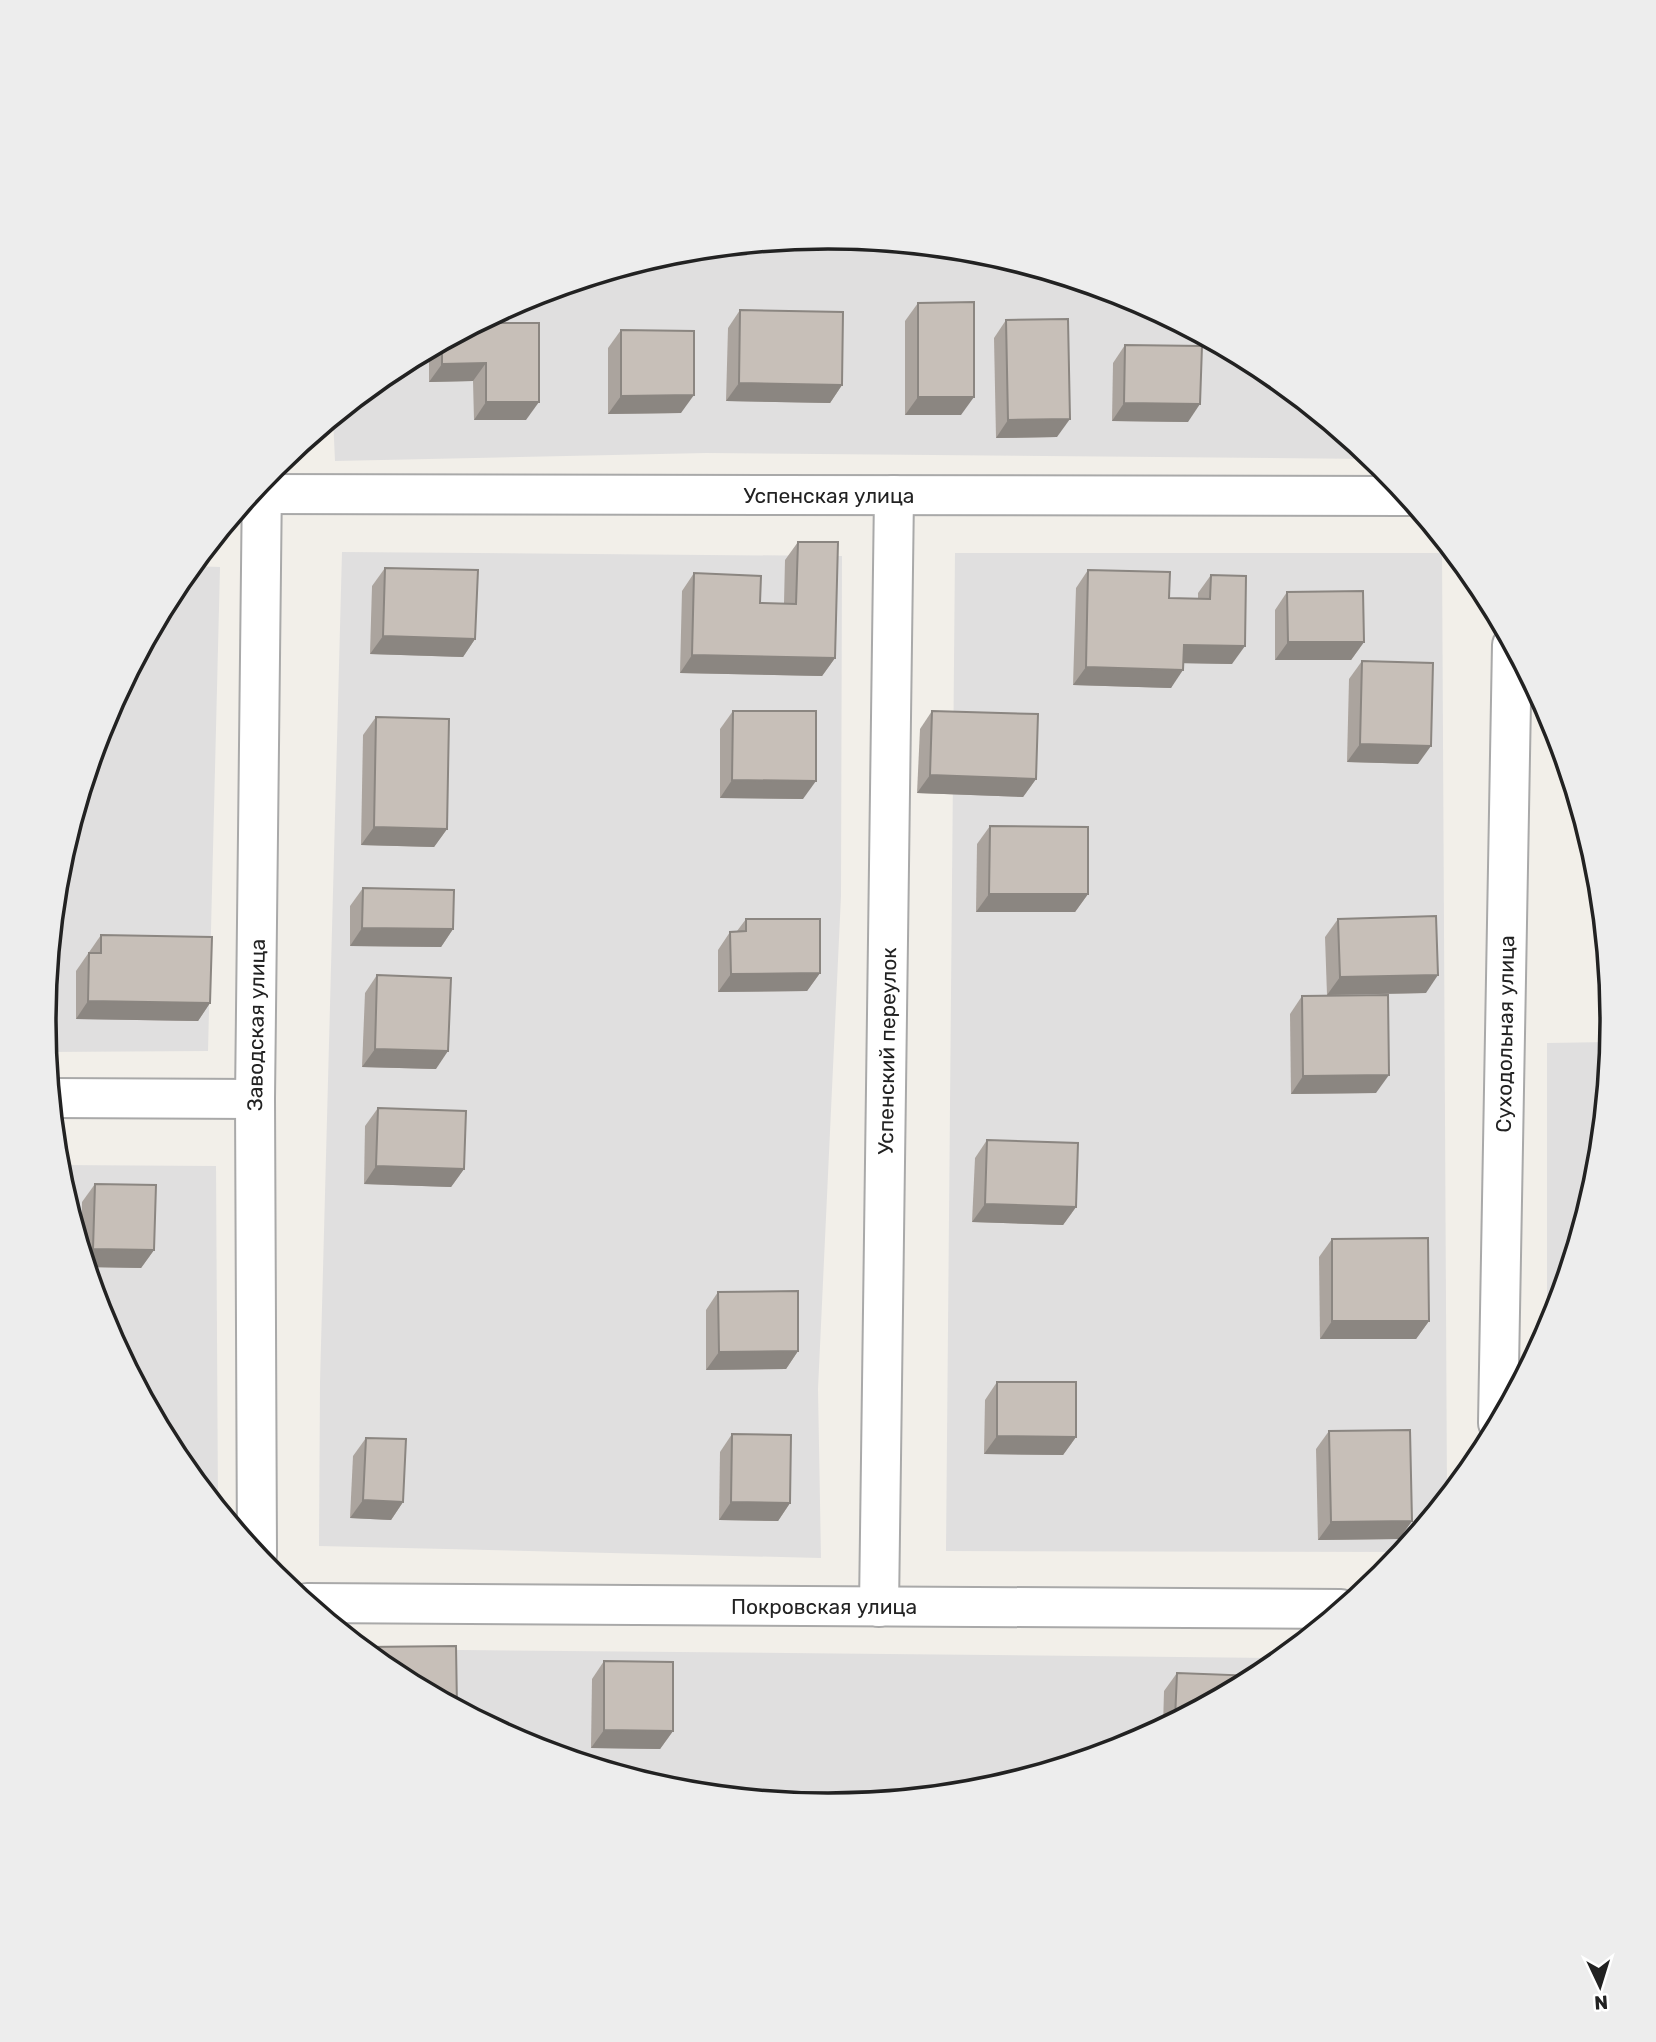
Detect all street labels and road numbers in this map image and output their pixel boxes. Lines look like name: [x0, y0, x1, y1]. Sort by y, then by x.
street label: Успенская улица: [744, 483, 914, 508]
street label: Суходольная улица: [1491, 935, 1519, 1133]
street label: Заводская улица: [242, 939, 270, 1111]
street label: Успенский переулок: [873, 947, 901, 1155]
street label: Покровская улица: [731, 1594, 917, 1619]

